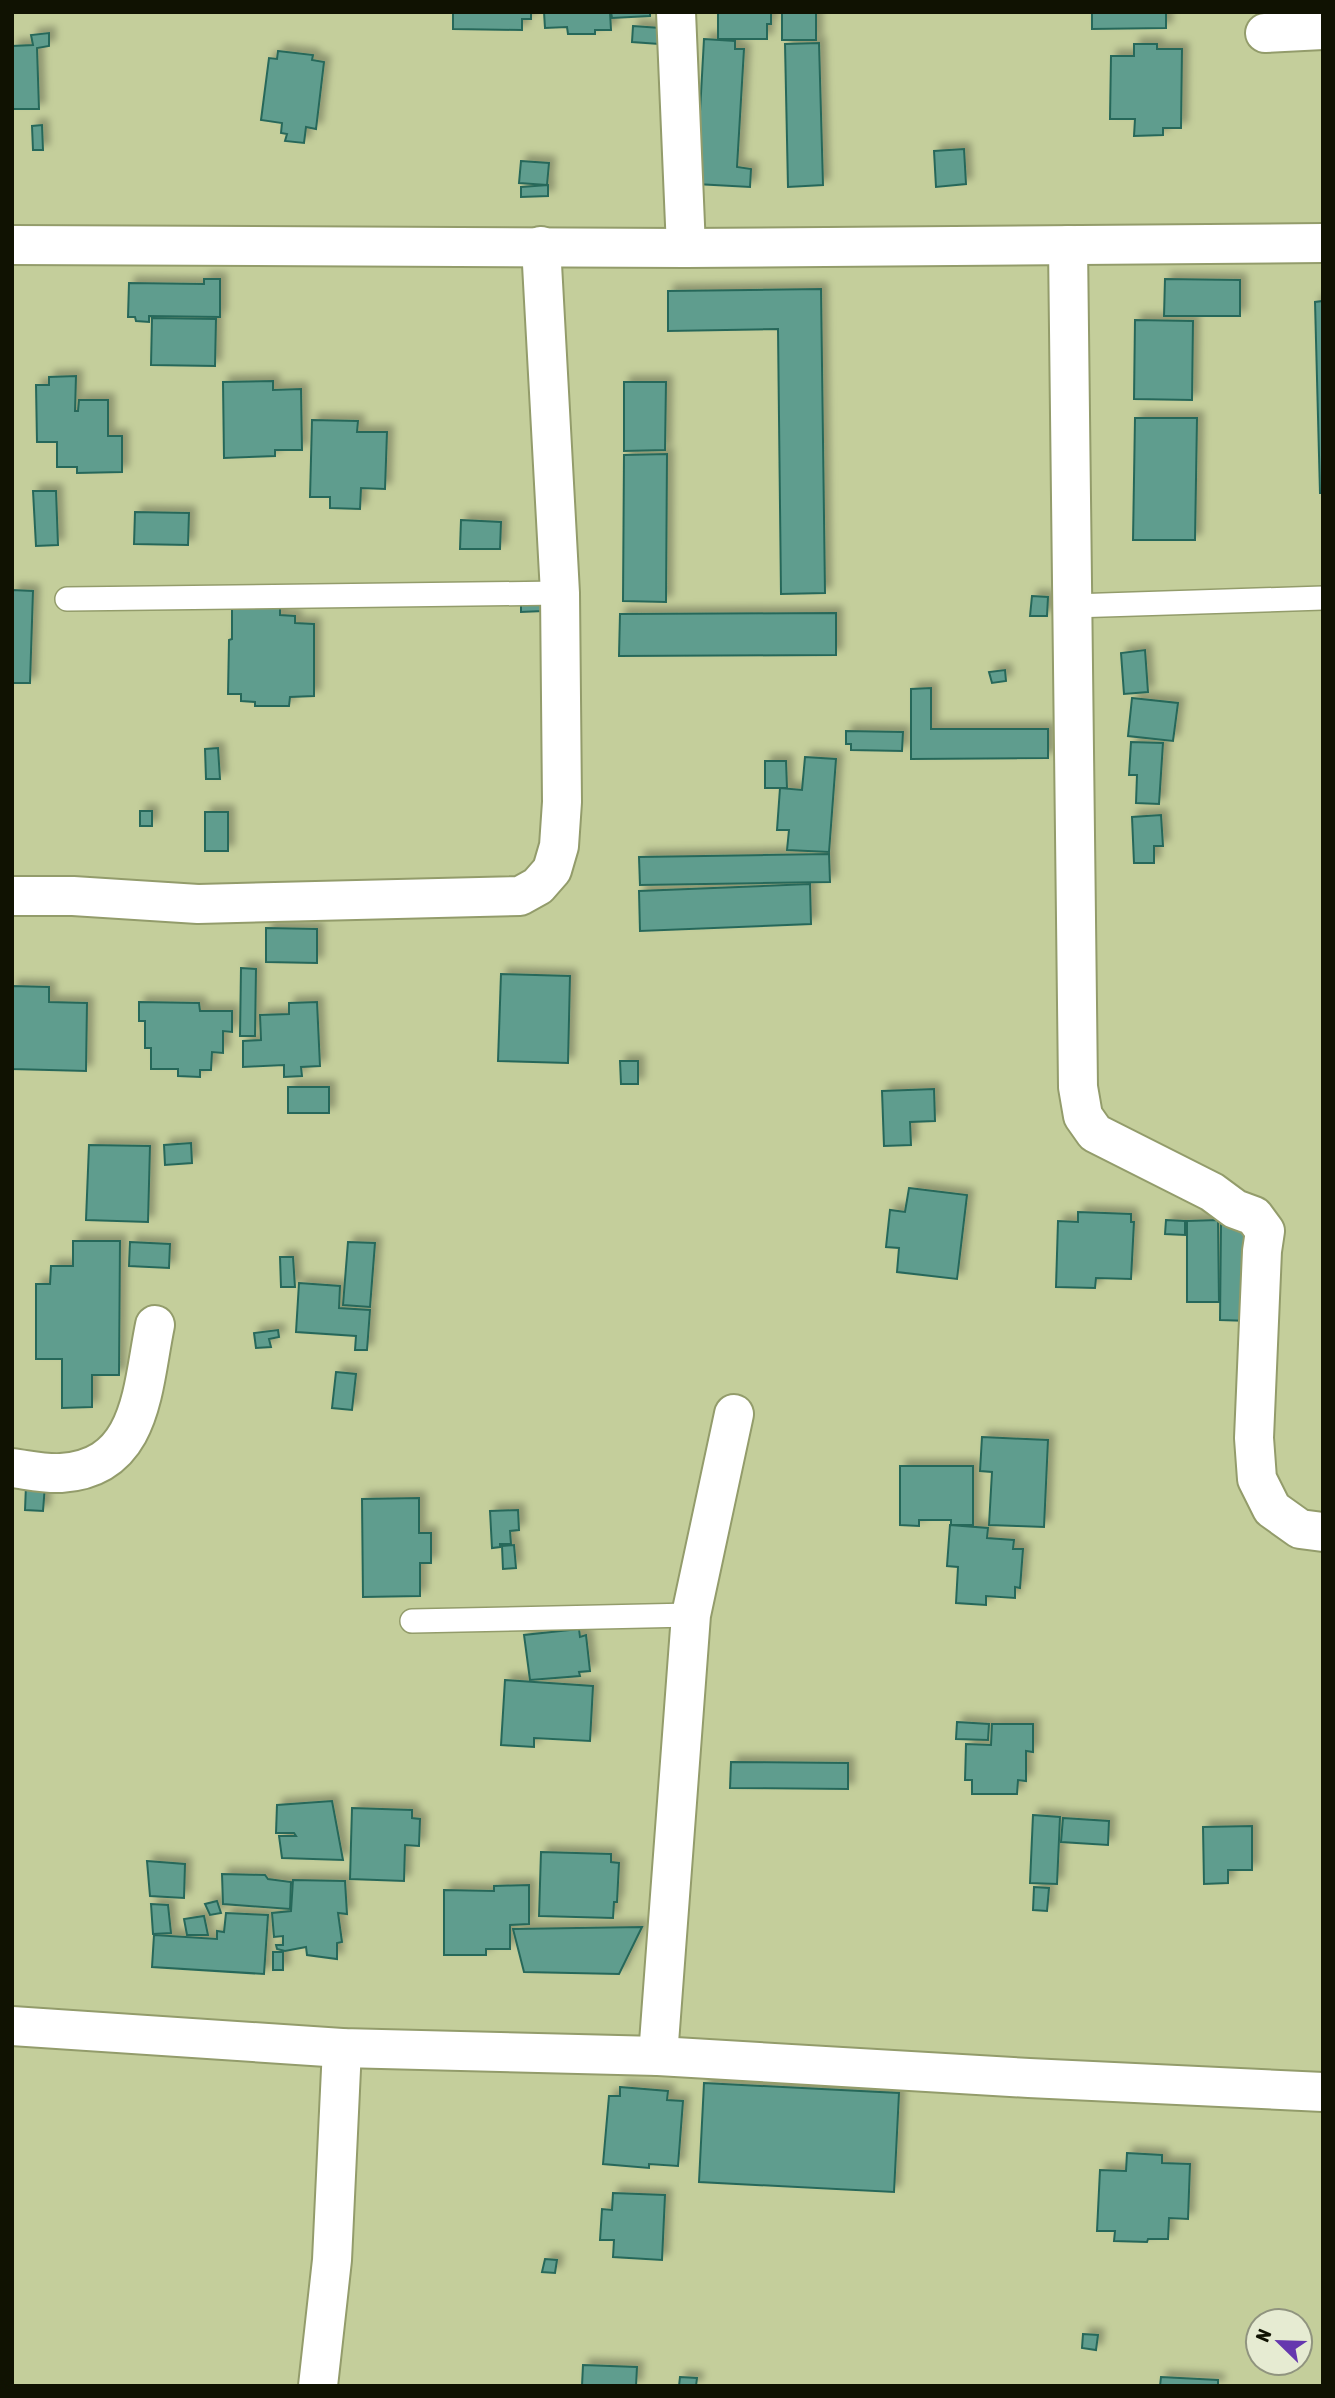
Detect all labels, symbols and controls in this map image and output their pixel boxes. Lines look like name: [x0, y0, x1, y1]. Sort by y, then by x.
north arrow: [1244, 2307, 1314, 2377]
text: N: [1251, 2326, 1276, 2345]

